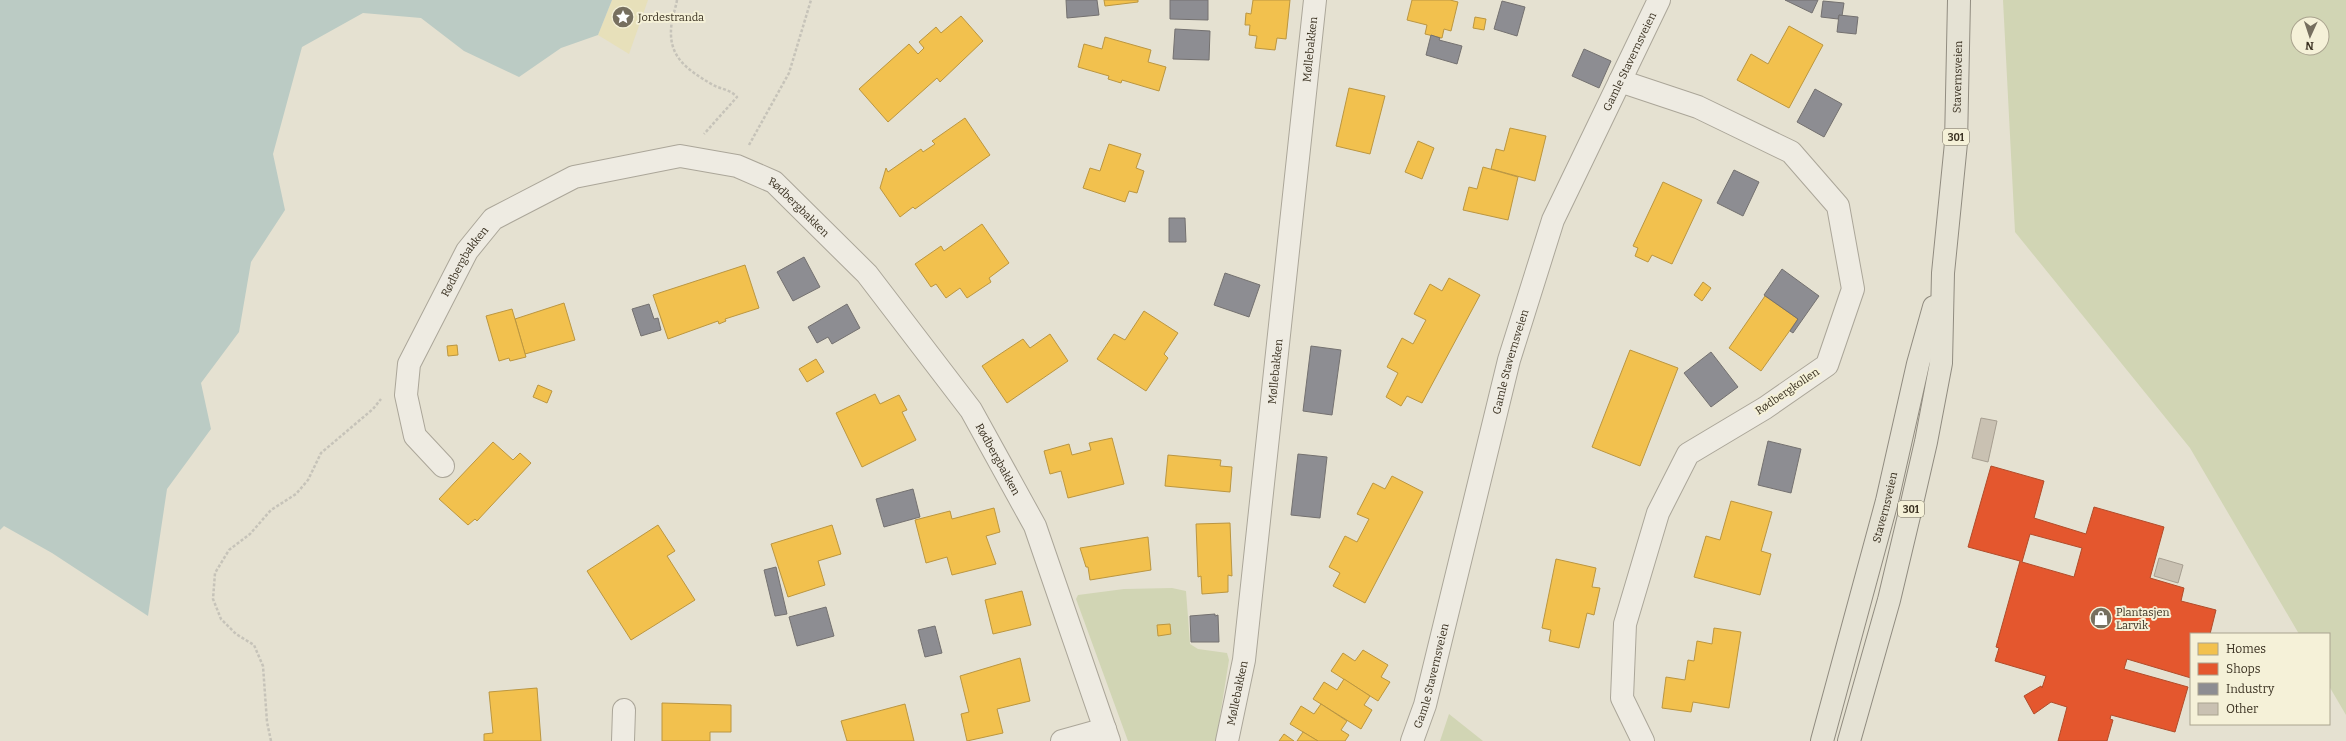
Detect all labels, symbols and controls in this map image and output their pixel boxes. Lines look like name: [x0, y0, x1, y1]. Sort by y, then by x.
place icon: Jordestranda: [610, 4, 636, 30]
street label: Gamle Stavernsveien: [1600, 10, 1659, 113]
place label: Jordestranda: [637, 11, 704, 24]
street label: Møllebakken: [1300, 16, 1320, 83]
north arrow: [2290, 16, 2330, 56]
text: N: [2304, 39, 2314, 52]
street label: Stavernsveien: [1951, 41, 1965, 113]
road number: 301: [1943, 129, 1969, 145]
street label: Rødbergbakken: [767, 174, 832, 240]
street label: Rødbergbakken: [439, 224, 491, 299]
street label: Gamle Stavernsveien: [1490, 308, 1532, 416]
street label: Møllebakken: [1266, 338, 1286, 405]
street label: Rødbergkollen: [1753, 365, 1822, 418]
street label: Rødbergbakken: [973, 421, 1023, 498]
street label: Stavernsveien: [1870, 471, 1900, 544]
road number: 301: [1898, 501, 1924, 517]
shop icon: Plantasjen Larvik: [2088, 605, 2114, 631]
place label: Plantasjen Larvik: [2116, 606, 2170, 632]
street label: Gamle Stavernsveien: [1411, 622, 1452, 730]
legend: [2190, 633, 2330, 725]
text: Homes: [2226, 642, 2266, 656]
street label: Møllebakken: [1224, 660, 1251, 727]
text: Shops: [2226, 662, 2261, 676]
text: Industry: [2226, 682, 2275, 696]
text: Other: [2226, 702, 2259, 716]

